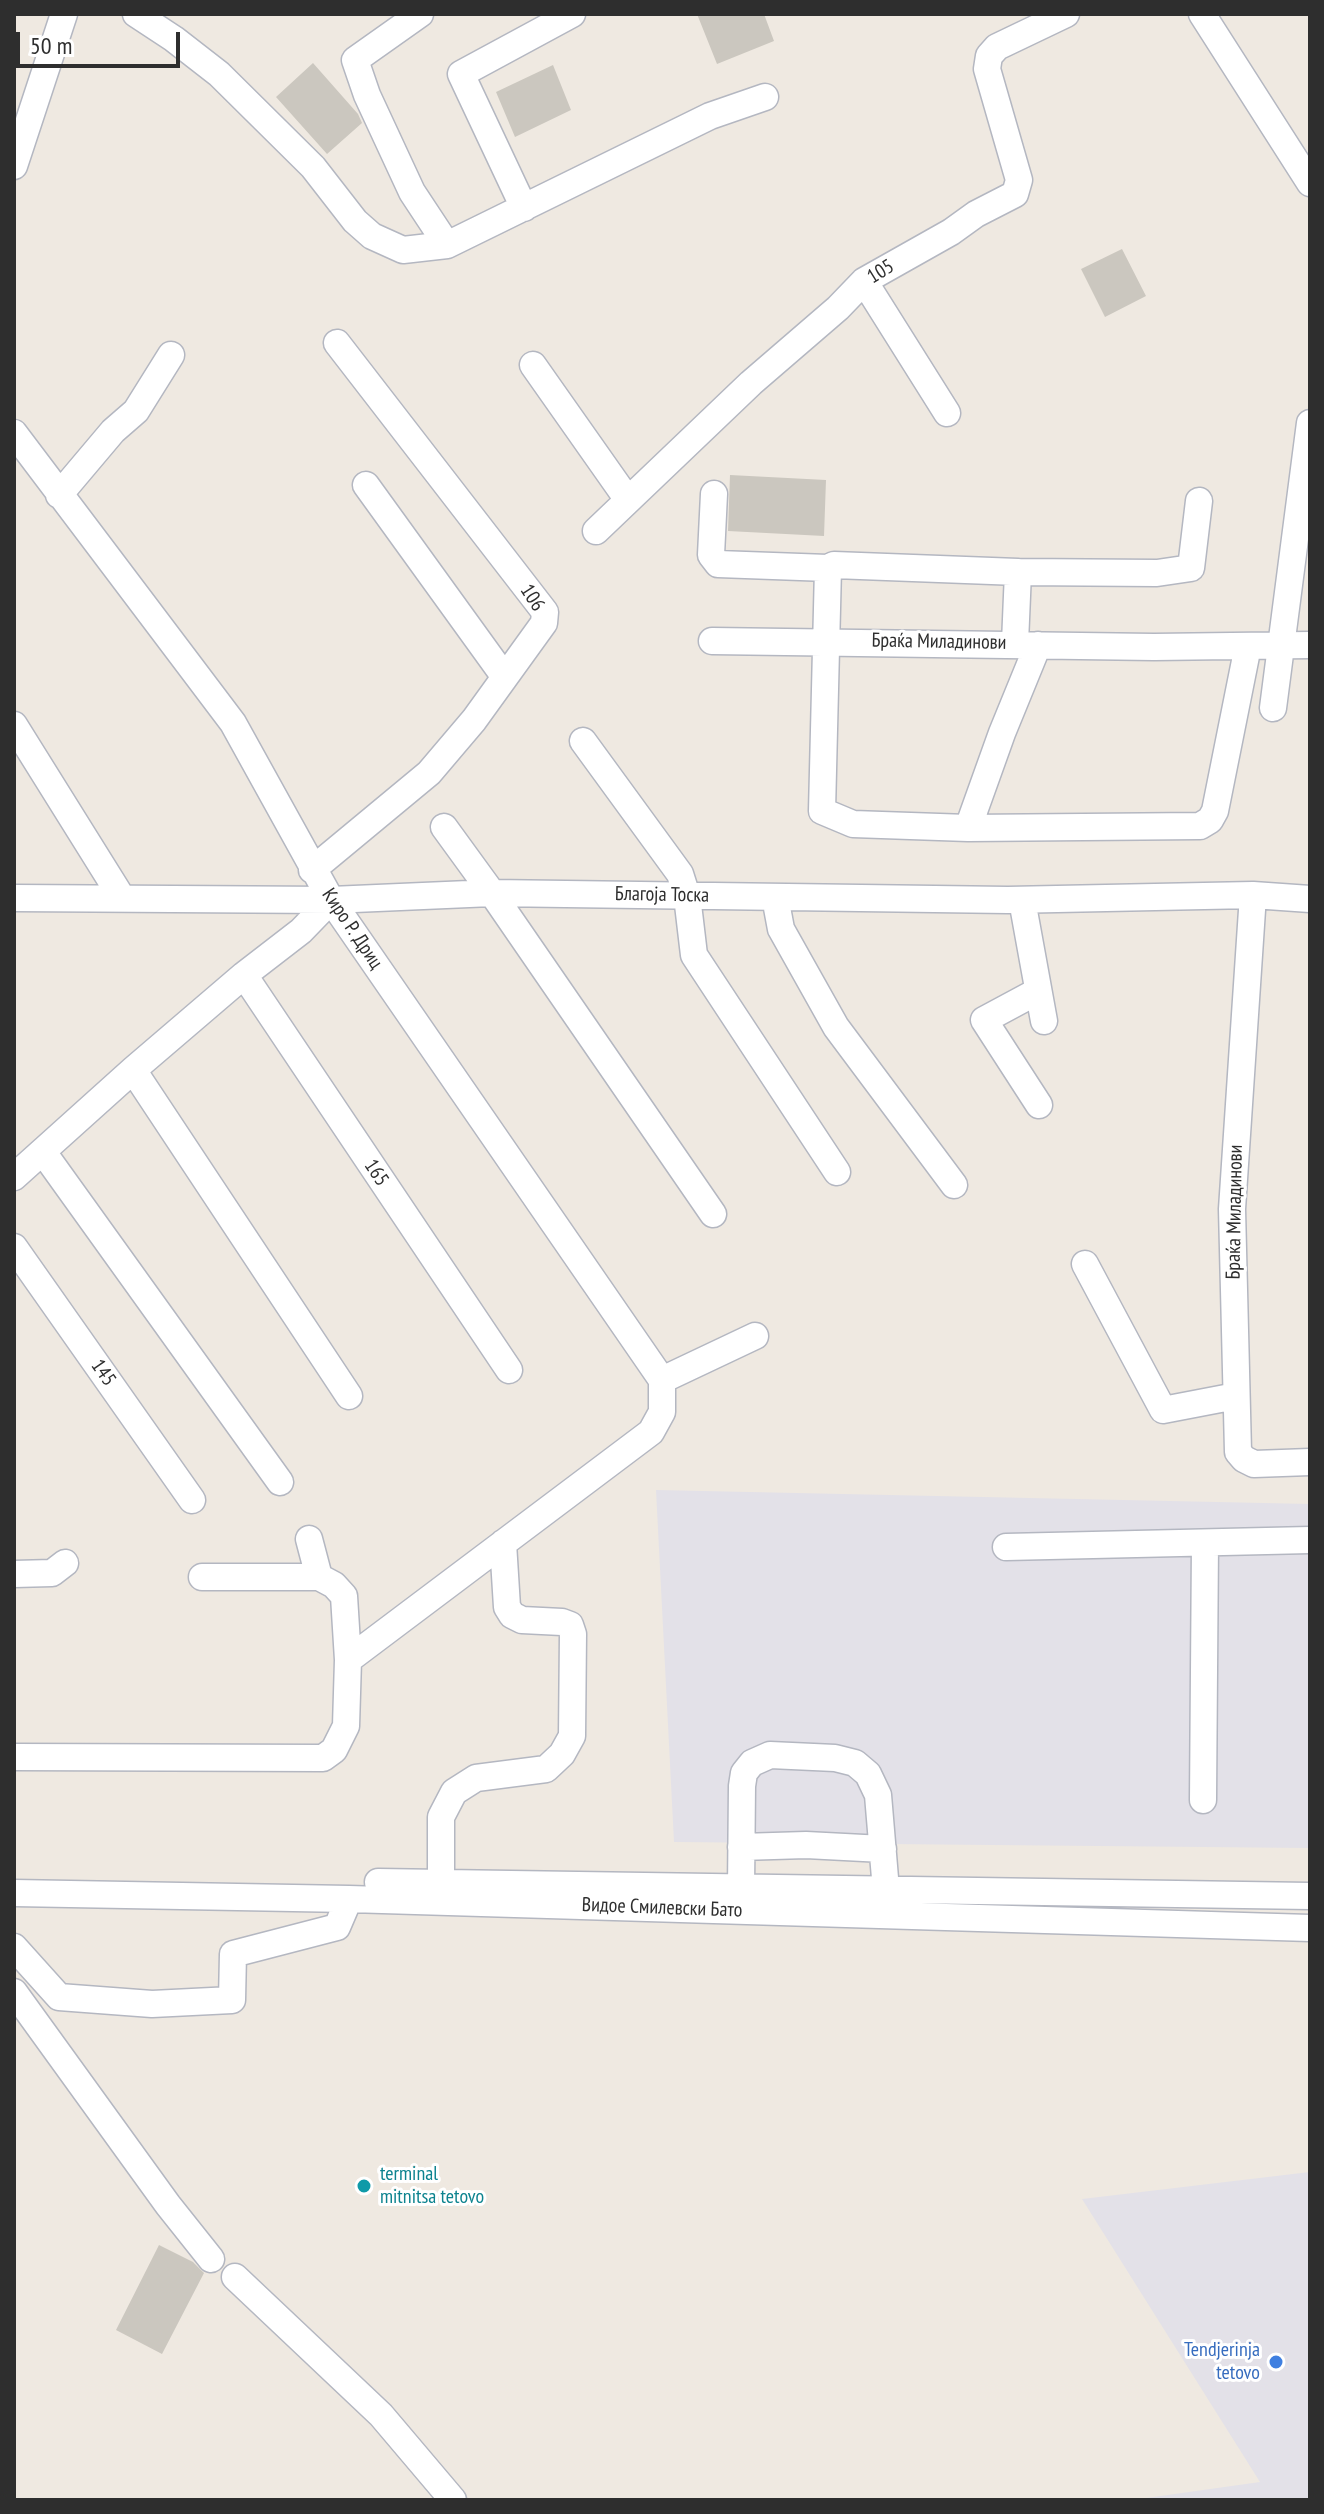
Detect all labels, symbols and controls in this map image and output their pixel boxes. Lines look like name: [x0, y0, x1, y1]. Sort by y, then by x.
scale bar: [20, 16, 184, 66]
text: 50 m: [30, 30, 72, 61]
street label: 105: [863, 255, 899, 289]
street label: 106: [515, 580, 549, 616]
street label: Браќа Миладинови: [871, 629, 1007, 655]
street label: Благоја Тоска: [615, 882, 709, 908]
street label: Киро Р. Дриц: [316, 884, 388, 974]
street label: Браќа Миладинови: [1222, 1144, 1248, 1280]
street label: 165: [359, 1155, 393, 1191]
street label: 145: [85, 1355, 121, 1391]
street label: Видое Смилевски Бато: [581, 1893, 743, 1923]
place label: terminal mitnitsa tetovo: [380, 2162, 484, 2209]
marker: terminal mitnitsa tetovo: [355, 2177, 373, 2195]
place label: Tendjerinja tetovo: [1184, 2338, 1260, 2385]
marker: Tendjerinja tetovo: [1267, 2353, 1285, 2371]

